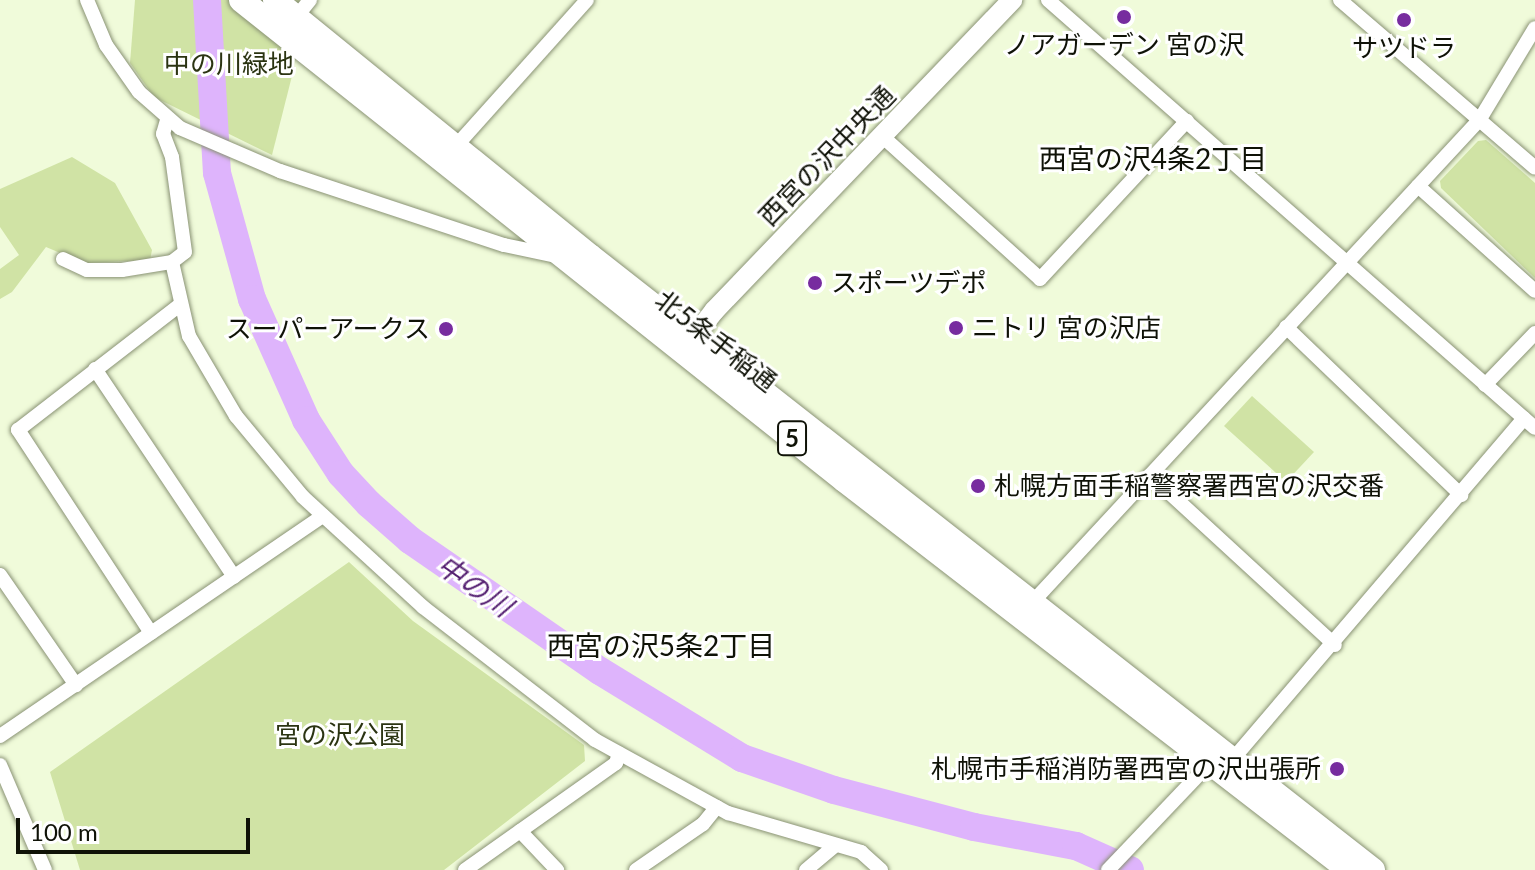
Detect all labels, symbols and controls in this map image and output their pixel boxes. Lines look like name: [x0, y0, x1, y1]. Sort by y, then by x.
marker: ノアガーデン 宮の沢: [1115, 8, 1133, 26]
marker: サツドラ: [1395, 11, 1413, 29]
place label: ノアガーデン 宮の沢: [1004, 29, 1244, 61]
place label: サツドラ: [1352, 32, 1456, 64]
park label: 中の川緑地: [164, 48, 294, 80]
street label: 西宮の沢中央通: [753, 80, 901, 232]
district label: 西宮の沢4条2丁目: [1039, 141, 1267, 175]
place label: スポーツデポ: [831, 267, 987, 299]
marker: スポーツデポ: [806, 274, 824, 292]
street label: 北5条手稲通: [649, 284, 783, 398]
place label: ニトリ 宮の沢店: [972, 312, 1161, 344]
place label: スーパーアークス: [224, 313, 430, 345]
marker: ニトリ 宮の沢店: [947, 319, 965, 337]
marker: スーパーアークス: [437, 320, 455, 338]
road number: 5: [776, 418, 808, 458]
place label: 札幌方面手稲警察署西宮の沢交番: [994, 470, 1384, 502]
marker: 札幌方面手稲警察署西宮の沢交番: [969, 477, 987, 495]
water label: 中の川: [431, 547, 519, 623]
district label: 西宮の沢5条2丁目: [547, 628, 775, 662]
park label: 宮の沢公園: [275, 719, 405, 751]
place label: 札幌市手稲消防署西宮の沢出張所: [931, 753, 1321, 785]
marker: 札幌市手稲消防署西宮の沢出張所: [1328, 760, 1346, 778]
scale bar: [20, 802, 254, 852]
text: 100 m: [30, 817, 98, 846]

